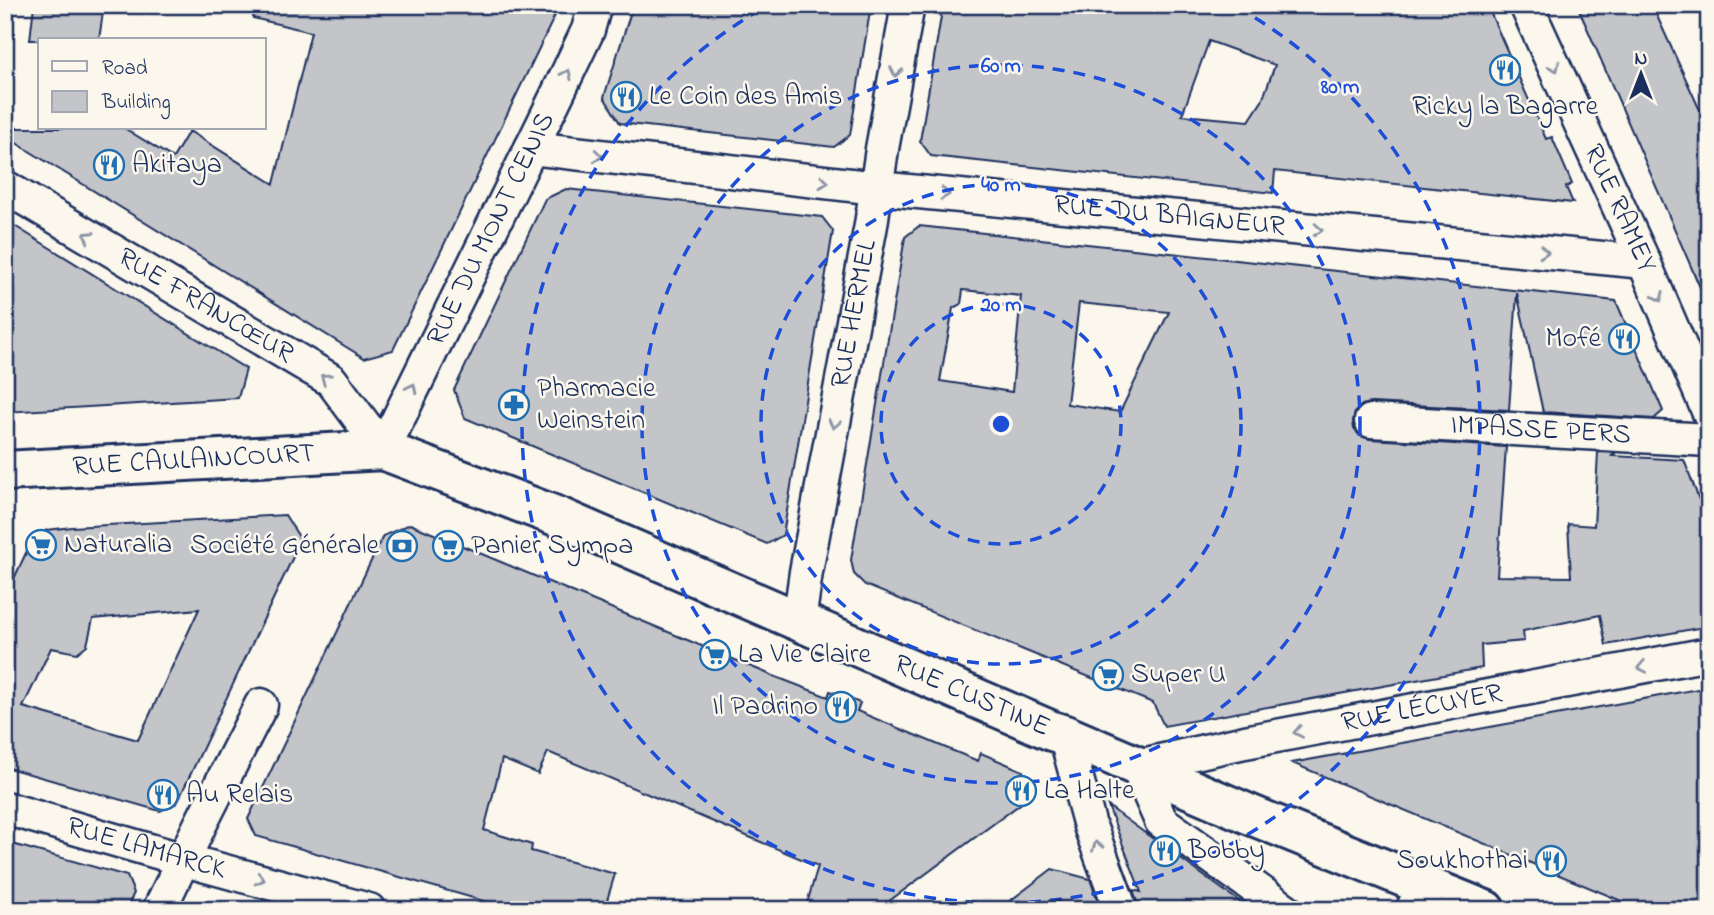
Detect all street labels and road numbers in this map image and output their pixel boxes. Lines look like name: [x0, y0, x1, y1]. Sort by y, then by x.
street label: RUE DU MONT CENIS: [417, 105, 566, 353]
street label: RUE RAMEY: [1572, 138, 1667, 279]
street label: RUE DU BAIGNEUR: [1052, 185, 1287, 248]
street label: RUE HERMEL: [820, 236, 888, 392]
street label: RUE FRANCŒUR: [110, 238, 302, 374]
street label: IMPASSE PERS: [1450, 405, 1632, 456]
street label: RUE CAULAINCOURT: [71, 433, 316, 488]
street label: RUE CUSTINE: [887, 644, 1057, 748]
street label: RUE LÉCUYER: [1338, 673, 1506, 744]
street label: RUE LAMARCK: [62, 806, 231, 891]

